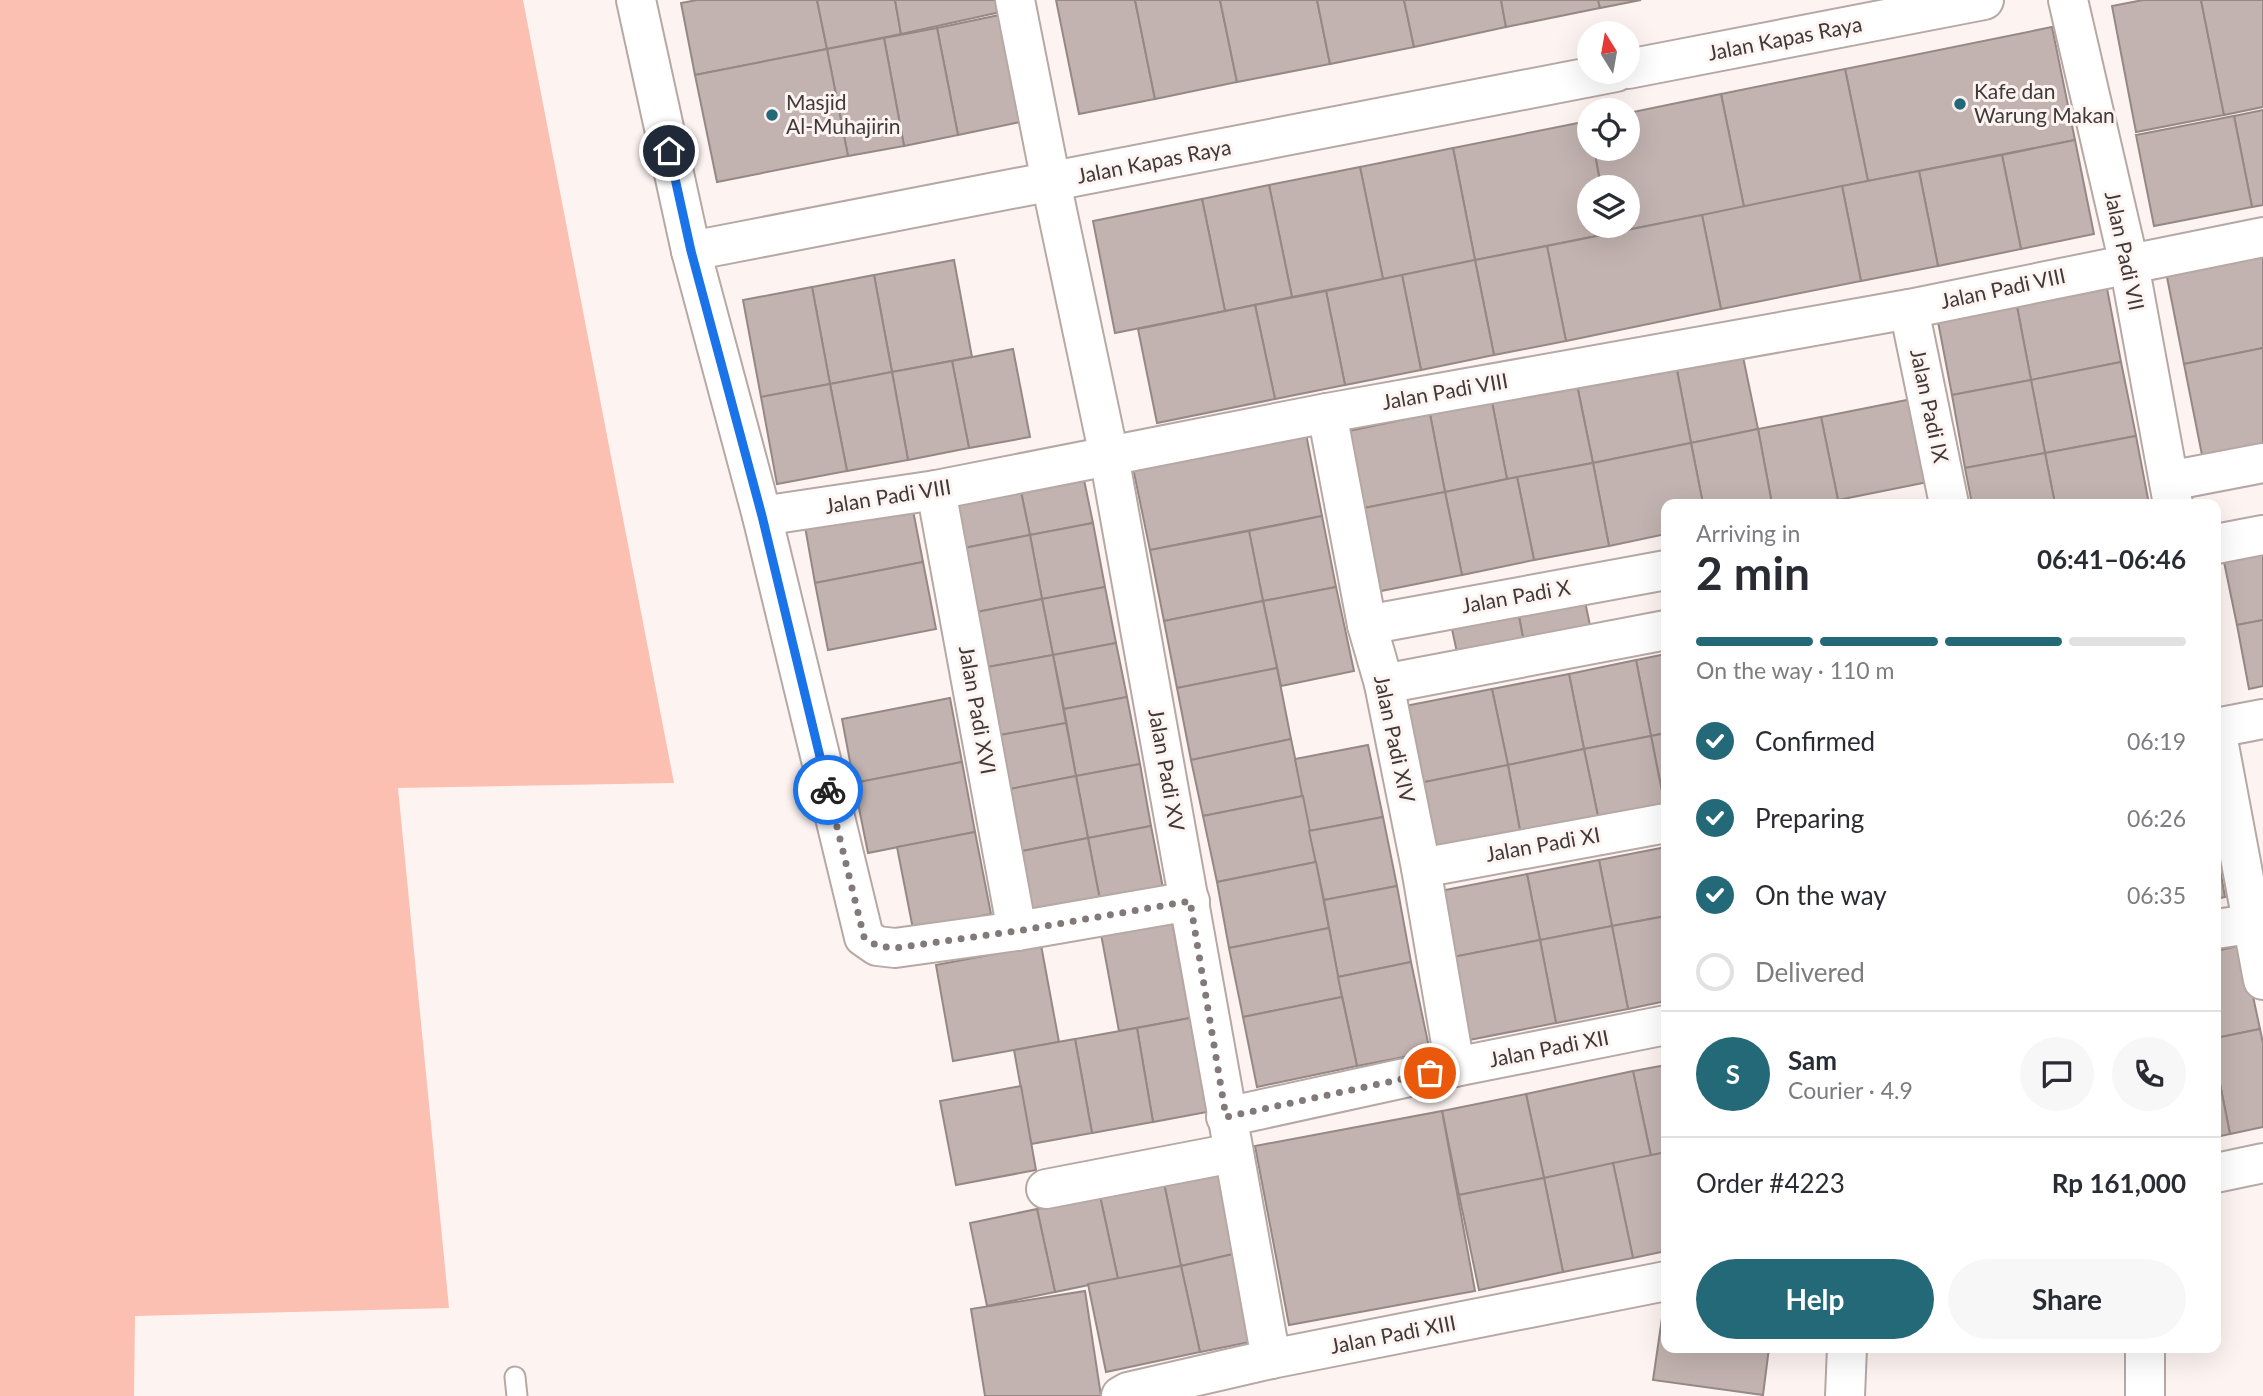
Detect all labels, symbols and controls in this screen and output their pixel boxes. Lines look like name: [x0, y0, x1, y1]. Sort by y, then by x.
street label: Jalan Kapas Raya: [1705, 10, 1864, 65]
north arrow: [1577, 21, 1640, 84]
map controls: [1577, 21, 1640, 238]
place label: Kafe dan Warung Makan: [1974, 78, 2115, 127]
place label: Masjid Al-Muhajirin: [786, 89, 901, 138]
marker: Kafe dan Warung Makan: [1952, 96, 1968, 112]
button: locate: [1577, 98, 1640, 161]
marker: Masjid Al-Muhajirin: [764, 107, 780, 123]
pin: [639, 121, 699, 181]
icon: home: [650, 132, 688, 170]
street label: Jalan Kapas Raya: [1074, 133, 1233, 188]
button: layers: [1577, 175, 1640, 238]
street label: Jalan Padi VII: [2101, 189, 2150, 313]
street label: Jalan Padi VIII: [1938, 262, 2068, 313]
street label: Jalan Padi IX: [1906, 346, 1955, 465]
street label: Jalan Padi VIII: [1380, 367, 1510, 414]
street label: Jalan Padi VIII: [823, 473, 953, 518]
text: Arriving in: [1696, 519, 1800, 547]
text: 06:41–06:46: [2037, 543, 2186, 575]
text: 2 min: [1696, 545, 1810, 600]
street label: Jalan Padi X: [1459, 574, 1572, 617]
street label: Jalan Padi XVI: [955, 644, 1002, 776]
text: On the way · 110 m: [1696, 656, 1895, 684]
street label: Jalan Padi XIV: [1370, 673, 1421, 806]
street label: Jalan Padi XV: [1144, 706, 1191, 834]
icon: check: [1696, 722, 1734, 760]
text: Confirmed: [1755, 725, 1875, 757]
text: 06:19: [2127, 727, 2186, 755]
courier: [793, 755, 863, 825]
icon: bike: [809, 771, 847, 809]
icon: check: [1696, 799, 1734, 837]
text: Preparing: [1755, 802, 1864, 834]
text: 06:26: [2127, 804, 2186, 832]
street label: Jalan Padi XI: [1484, 821, 1602, 866]
icon: check: [1696, 876, 1734, 914]
text: On the way: [1755, 879, 1887, 911]
text: 06:35: [2127, 881, 2186, 909]
text: Delivered: [1755, 956, 1865, 988]
street label: Jalan Padi XII: [1487, 1024, 1611, 1071]
button: chat: [2020, 1037, 2094, 1111]
button: phone: [2112, 1037, 2186, 1111]
pin: [1400, 1043, 1460, 1103]
text: Sam: [1788, 1044, 1837, 1076]
icon: bag: [1411, 1054, 1449, 1092]
text: S: [1726, 1058, 1740, 1090]
text: Courier · 4.9: [1788, 1076, 1913, 1104]
text: Order #4223: [1696, 1167, 1845, 1199]
text: Rp 161,000: [2052, 1167, 2186, 1199]
button: Help: [1696, 1259, 1934, 1339]
button: Share: [1948, 1259, 2186, 1339]
street label: Jalan Padi XIII: [1328, 1309, 1458, 1358]

